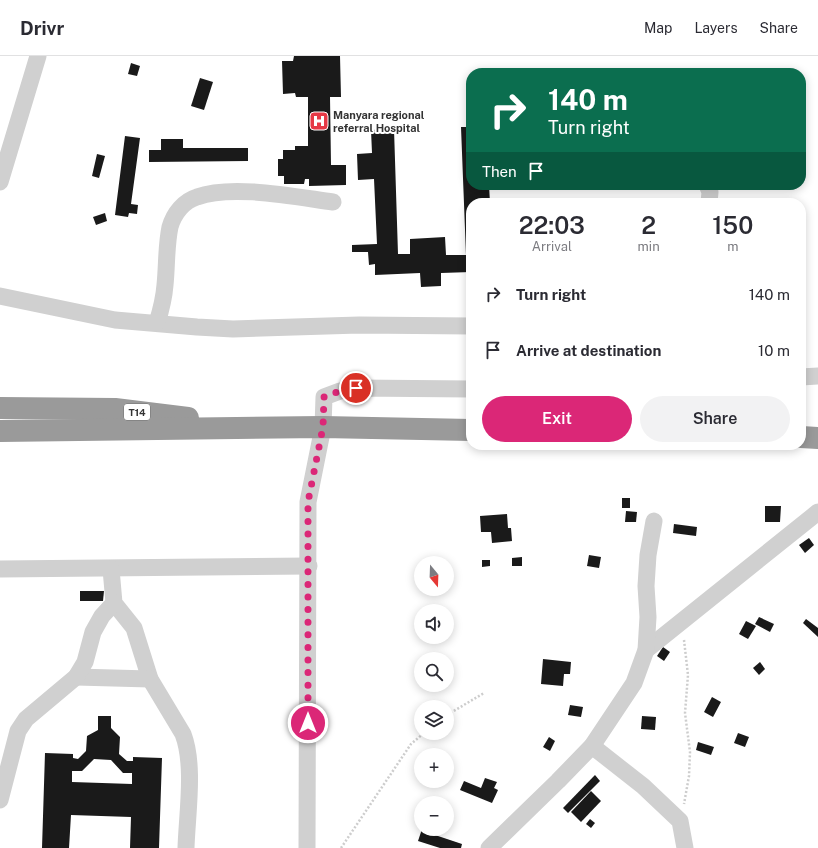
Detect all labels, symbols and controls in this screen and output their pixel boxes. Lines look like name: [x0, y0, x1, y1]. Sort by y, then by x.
text: Drivr: [20, 17, 64, 39]
text: Map: [644, 20, 672, 36]
text: Layers: [694, 20, 738, 36]
text: Share: [760, 20, 798, 36]
text: 140 m: [548, 83, 628, 116]
icon: right: [482, 84, 534, 136]
place label: Manyara regional referral Hospital: [333, 109, 425, 134]
hospital icon: Manyara regional referral Hospital: [308, 110, 330, 132]
text: Turn right: [548, 117, 630, 138]
icon: arrive: [525, 160, 547, 182]
text: Then: [482, 163, 517, 180]
text: 22:03: [519, 211, 585, 239]
text: 2: [641, 211, 656, 239]
text: 150: [712, 211, 753, 239]
text: Arrival: [532, 239, 572, 254]
text: min: [638, 239, 660, 254]
text: m: [727, 239, 738, 254]
icon: right: [482, 283, 504, 305]
text: Turn right: [516, 286, 586, 303]
text: 140 m: [749, 286, 790, 303]
icon: arrive: [482, 339, 504, 361]
text: Arrive at destination: [516, 342, 661, 359]
text: 10 m: [758, 342, 790, 359]
pin: [339, 371, 373, 405]
icon: arrive: [345, 377, 367, 399]
button: Exit: [482, 396, 632, 442]
button: Share: [640, 396, 790, 442]
road number: T14: [124, 404, 150, 420]
north arrow: [414, 556, 454, 596]
map controls: [414, 556, 454, 836]
button: sound: [414, 604, 454, 644]
button: search: [414, 652, 454, 692]
button: layers: [414, 700, 454, 740]
position arrow: [287, 702, 329, 744]
button: +: [414, 748, 454, 788]
button: −: [414, 796, 454, 836]

